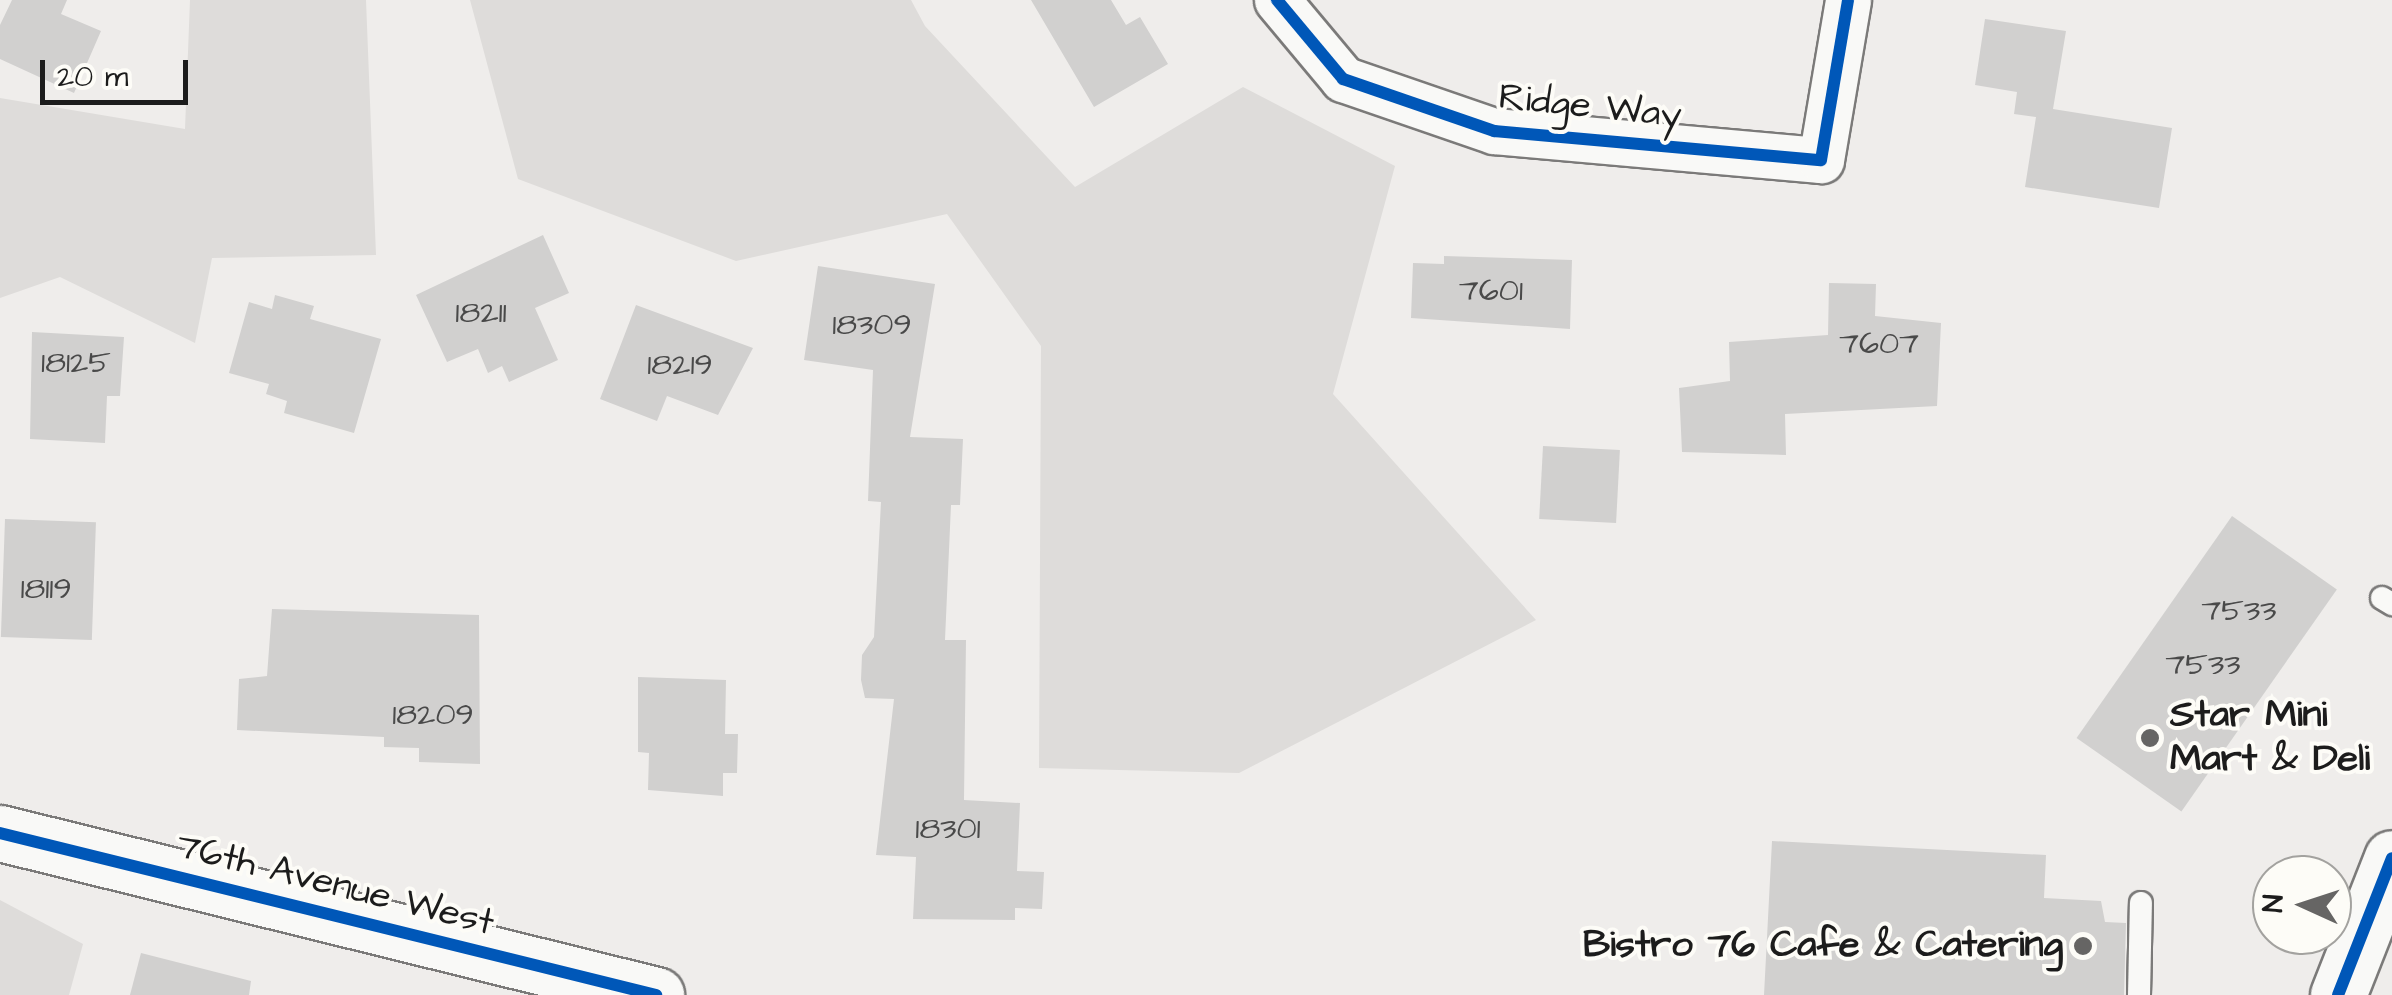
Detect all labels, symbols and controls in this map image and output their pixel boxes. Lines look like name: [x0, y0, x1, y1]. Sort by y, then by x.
scale bar: [45, 40, 192, 102]
text: 20 m: [57, 56, 128, 98]
street label: Ridge Way: [1496, 75, 1684, 139]
house number: 7601: [1459, 272, 1523, 310]
house number: 18211: [455, 294, 507, 332]
house number: 18309: [832, 306, 912, 344]
house number: 7607: [1839, 325, 1919, 363]
house number: 18125: [41, 344, 111, 382]
house number: 18219: [647, 346, 713, 384]
house number: 18119: [20, 570, 72, 608]
house number: 7533: [2202, 592, 2276, 630]
house number: 7533: [2166, 646, 2240, 684]
place label: Star Mini Mart & Deli: [2170, 693, 2370, 782]
house number: 18209: [392, 696, 474, 734]
marker: Star Mini Mart & Deli: [2139, 727, 2161, 749]
house number: 18301: [915, 810, 981, 848]
street label: 76th Avenue West: [171, 823, 499, 947]
north arrow: [2252, 855, 2352, 955]
text: N: [2254, 894, 2293, 913]
place label: Bistro 76 Cafe & Catering: [1583, 923, 2063, 969]
marker: Bistro 76 Cafe & Catering: [2072, 935, 2094, 957]

